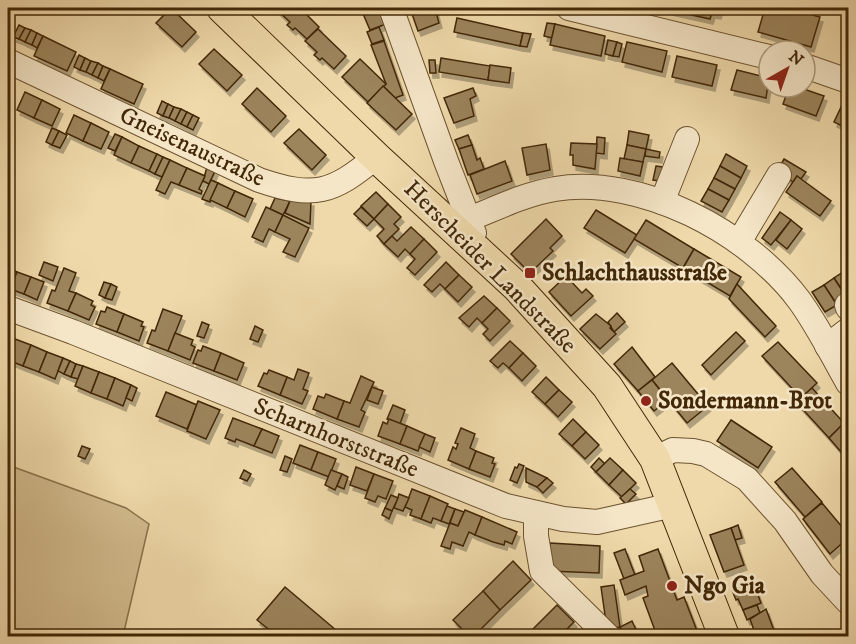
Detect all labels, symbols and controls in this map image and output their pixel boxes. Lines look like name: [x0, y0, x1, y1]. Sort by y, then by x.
north arrow: [757, 39, 817, 99]
text: N: [785, 46, 807, 70]
street label: Gneisenaustraße: [115, 100, 269, 194]
street label: Herscheider Landstraße: [397, 174, 583, 360]
place label: Schlachthausstraße: [542, 258, 727, 288]
marker: Schlachthausstraße: [523, 266, 537, 280]
place label: Sondermann-Brot: [658, 386, 832, 416]
street label: Scharnhorststraße: [249, 391, 423, 485]
marker: Sondermann-Brot: [639, 394, 653, 408]
place label: Ngo Gia: [684, 571, 766, 601]
marker: Ngo Gia: [665, 579, 679, 593]

